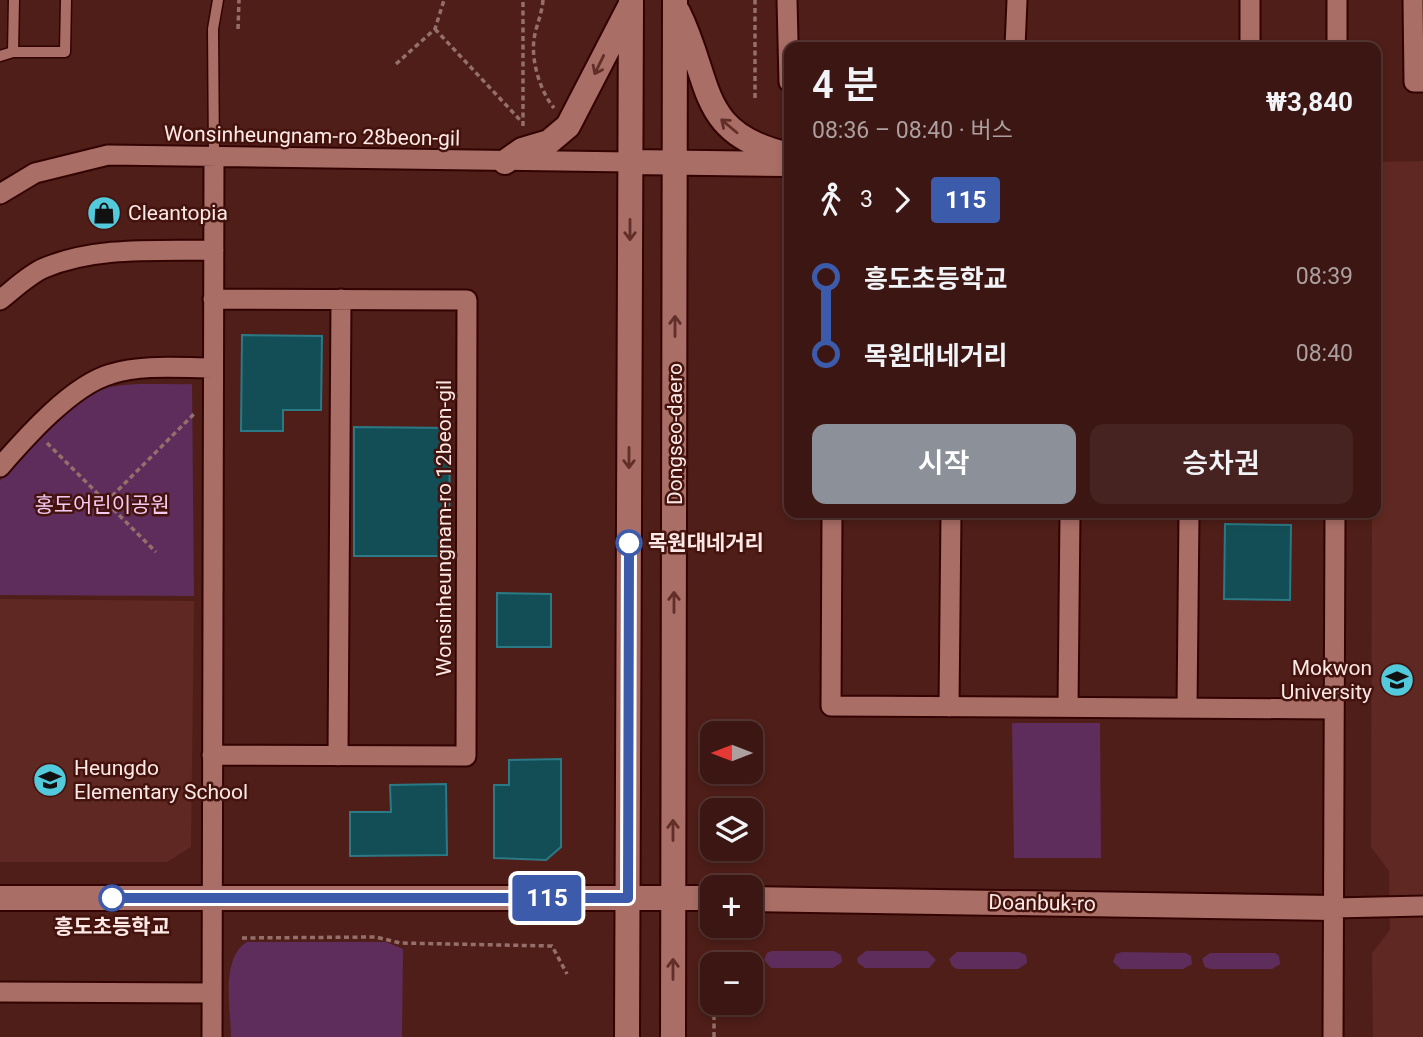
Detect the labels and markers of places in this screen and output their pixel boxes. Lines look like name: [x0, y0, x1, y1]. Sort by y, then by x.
shop icon: Cleantopia: [85, 194, 123, 232]
place label: Cleantopia: [128, 201, 228, 225]
marker: 목원대네거리: [616, 530, 642, 556]
place label: 목원대네거리: [648, 531, 764, 555]
place label: Mokwon University: [1281, 656, 1372, 704]
school or university icon: Mokwon University: [1378, 661, 1416, 699]
place label: Heungdo Elementary School: [74, 756, 248, 804]
school or university icon: Heungdo Elementary School: [31, 761, 69, 799]
marker: 흥도초등학교: [99, 885, 125, 911]
place label: 흥도초등학교: [54, 915, 170, 939]

